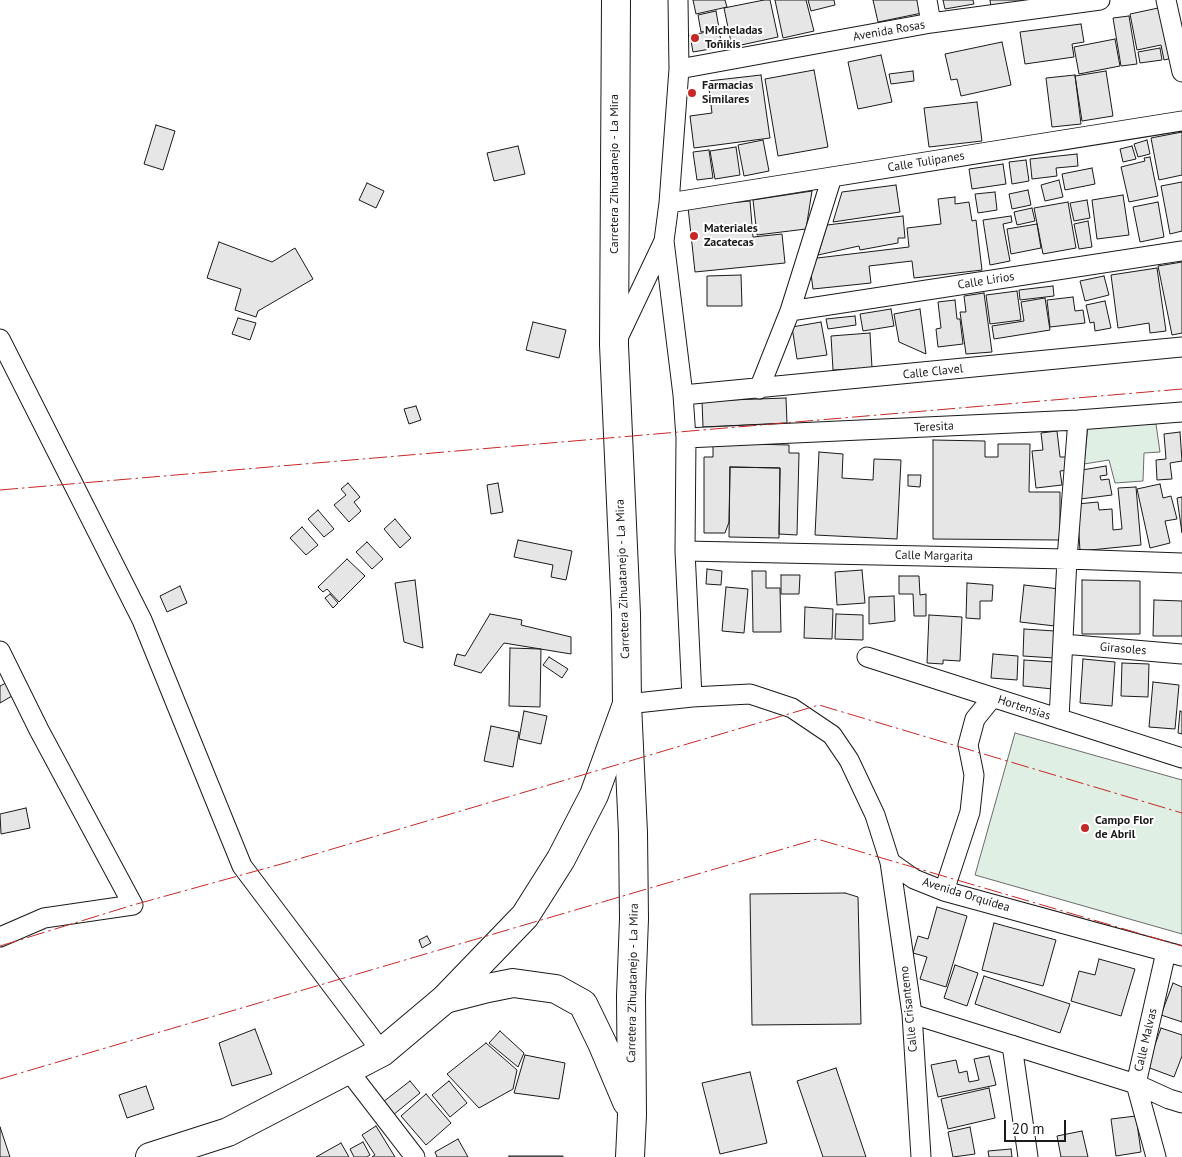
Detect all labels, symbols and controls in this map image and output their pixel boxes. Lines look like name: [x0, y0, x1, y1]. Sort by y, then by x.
street label: Avenida Rosas: [852, 18, 926, 44]
place label: Micheladas Toñikis: [705, 24, 763, 52]
marker: Micheladas Toñikis: [689, 32, 701, 44]
place label: Farmacias Similares: [702, 79, 753, 107]
marker: Farmacias Similares: [686, 87, 698, 99]
street label: Carretera Zihuatanejo - La Mira: [608, 94, 622, 254]
street label: Calle Tulipanes: [887, 149, 965, 175]
place label: Materiales Zacatecas: [704, 222, 758, 250]
marker: Materiales Zacatecas: [688, 230, 700, 242]
street label: Calle Lirios: [957, 269, 1015, 293]
street label: Calle Clavel: [902, 362, 964, 382]
street label: Teresita: [914, 419, 954, 435]
street label: Carretera Zihuatanejo - La Mira: [613, 499, 633, 659]
street label: Calle Margarita: [895, 548, 973, 564]
street label: Girasoles: [1099, 640, 1147, 658]
street label: Hortensias: [996, 693, 1052, 723]
place label: Campo Flor de Abril: [1095, 814, 1153, 842]
marker: Campo Flor de Abril: [1079, 822, 1091, 834]
street label: Avenida Orquídea: [921, 875, 1011, 915]
street label: Carretera Zihuatanejo - La Mira: [624, 903, 642, 1063]
street label: Calle Crisantemo: [897, 965, 921, 1053]
street label: Calle Malvas: [1132, 1007, 1160, 1073]
scale bar: [1007, 1110, 1070, 1142]
text: 20 m: [1012, 1119, 1045, 1138]

